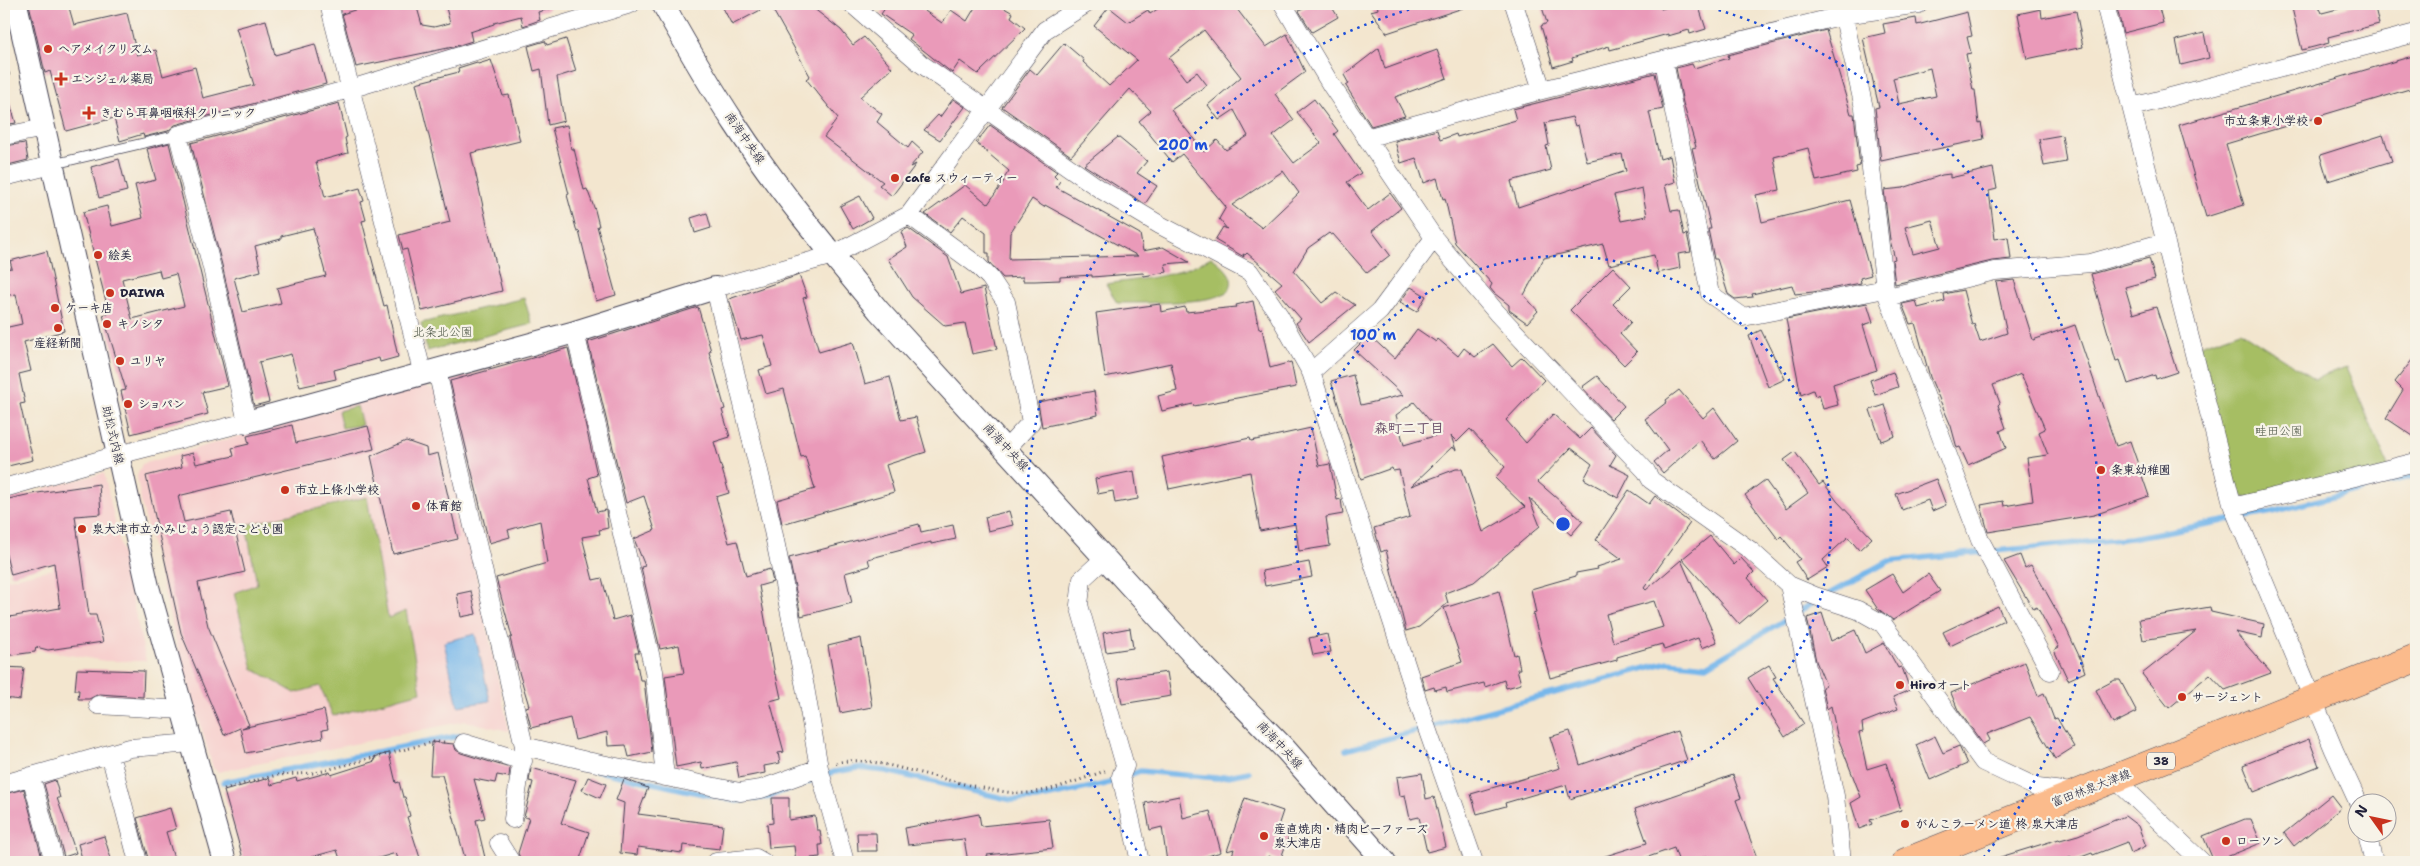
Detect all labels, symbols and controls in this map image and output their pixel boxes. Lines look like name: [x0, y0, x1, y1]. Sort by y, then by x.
place label: ヘアメイクリズム: [58, 41, 153, 57]
marker: ヘアメイクリズム: [42, 43, 54, 55]
place label: エンジェル薬局: [71, 71, 154, 87]
marker: エンジェル薬局: [55, 73, 67, 85]
place label: きむら耳鼻咽喉科クリニック: [100, 105, 256, 121]
marker: きむら耳鼻咽喉科クリニック: [82, 106, 96, 120]
street label: 南海中央線: [721, 109, 769, 167]
place label: 市立条東小学校: [2224, 113, 2308, 129]
marker: 市立条東小学校: [2312, 115, 2324, 127]
text: 200 m: [1158, 135, 1208, 155]
place label: cafe スウィーティー: [905, 170, 1018, 186]
marker: cafe スウィーティー: [889, 172, 901, 184]
place label: 絵美: [108, 247, 132, 263]
marker: 絵美: [92, 249, 104, 261]
place label: DAIWA: [120, 285, 165, 301]
marker: DAIWA: [104, 287, 116, 299]
place label: ケーキ店: [65, 300, 113, 316]
marker: ケーキ店: [49, 302, 61, 314]
place label: キノシタ: [117, 316, 164, 332]
marker: キノシタ: [101, 318, 113, 330]
marker: 産経新聞: [52, 322, 64, 334]
park label: 北条北公園: [413, 324, 473, 340]
text: 100 m: [1350, 325, 1396, 345]
place label: 産経新聞: [34, 335, 82, 351]
place label: ユリヤ: [130, 353, 166, 369]
marker: ユリヤ: [114, 355, 126, 367]
place label: ショパン: [138, 396, 185, 412]
marker: ショパン: [122, 398, 134, 410]
street label: 助松式内線: [98, 404, 128, 466]
district label: 森町二丁目: [1374, 419, 1444, 437]
street label: 南海中央線: [980, 420, 1032, 474]
park label: 畦田公園: [2255, 423, 2303, 439]
place label: 条東幼稚園: [2111, 462, 2171, 478]
marker: 条東幼稚園: [2095, 464, 2107, 476]
place label: 市立上條小学校: [295, 482, 379, 498]
marker: 市立上條小学校: [279, 484, 291, 496]
place label: 体育館: [426, 498, 462, 514]
marker: 体育館: [410, 500, 422, 512]
centre of rings: [1554, 515, 1572, 533]
place label: 泉大津市立かみじょう認定こども園: [92, 521, 284, 537]
marker: 泉大津市立かみじょう認定こども園: [76, 523, 88, 535]
place label: Hiroオート: [1910, 677, 1972, 693]
marker: Hiroオート: [1894, 679, 1906, 691]
place label: サージェント: [2192, 689, 2263, 705]
marker: サージェント: [2176, 691, 2188, 703]
street label: 南海中央線: [1254, 718, 1306, 772]
road number: 38: [2147, 752, 2175, 769]
street label: 富田林泉大津線: [2049, 765, 2133, 811]
north arrow: [2348, 794, 2398, 844]
text: N: [2351, 801, 2372, 820]
place label: がんこラーメン道 柊 泉大津店: [1915, 816, 2079, 832]
marker: がんこラーメン道 柊 泉大津店: [1899, 818, 1911, 830]
place label: 産直焼肉・精肉ビーファーズ 泉大津店: [1274, 821, 1428, 851]
marker: 産直焼肉・精肉ビーファーズ 泉大津店: [1258, 830, 1270, 842]
place label: ローソン: [2236, 833, 2284, 849]
marker: ローソン: [2220, 835, 2232, 847]

